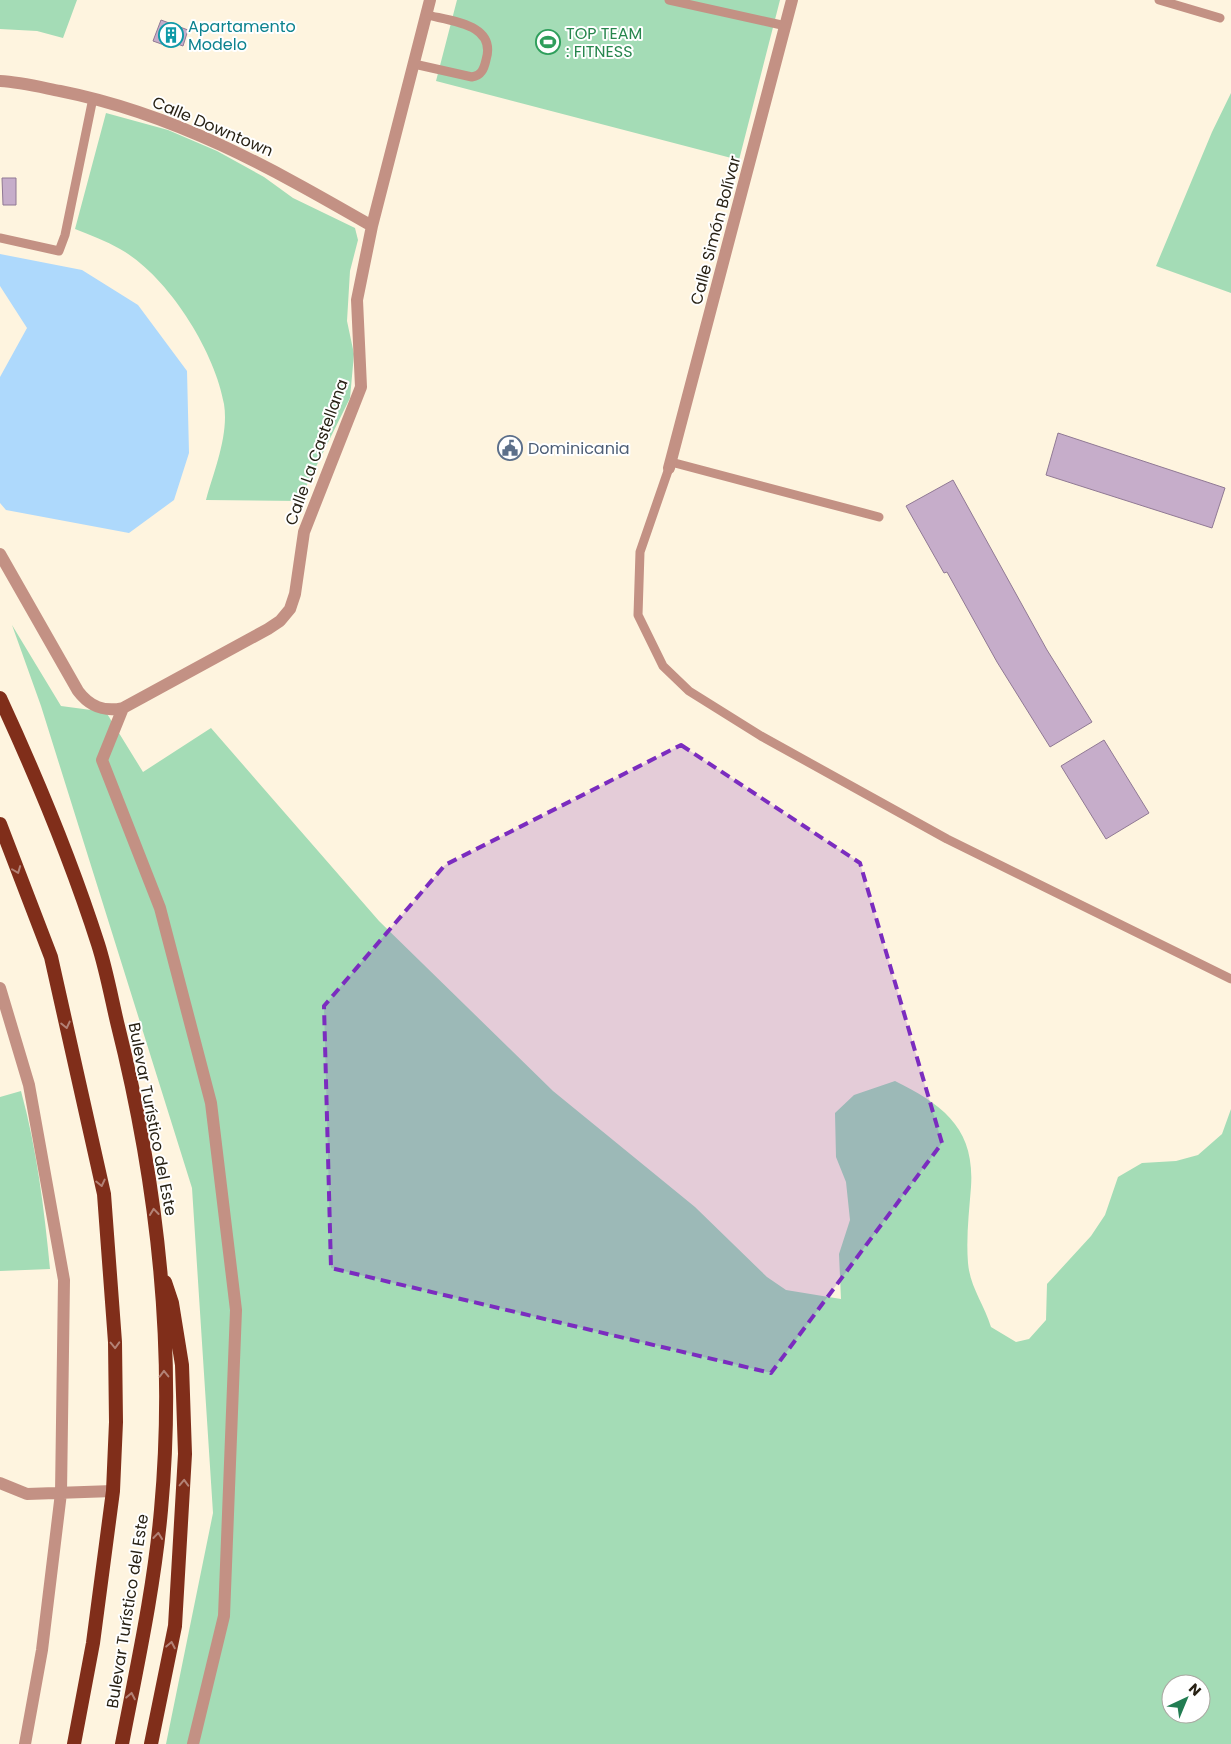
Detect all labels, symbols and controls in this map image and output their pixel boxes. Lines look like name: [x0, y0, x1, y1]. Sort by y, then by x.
place label: Apartamento Modelo: [188, 15, 296, 56]
building icon: Apartamento Modelo: [158, 22, 184, 48]
place label: TOP TEAM : FITNESS: [566, 22, 642, 63]
sports icon: TOP TEAM : FITNESS: [535, 29, 561, 55]
street label: Calle Downtown: [149, 91, 277, 162]
street label: Calle Simón Bolívar: [685, 153, 746, 307]
street label: Calle La Castellana: [279, 376, 354, 529]
public building icon: Dominicania: [497, 435, 523, 461]
place label: Dominicania: [528, 437, 630, 460]
one-way arrow: [11, 865, 22, 874]
one-way arrow: [60, 1020, 71, 1029]
street label: Bulevar Turístico del Este: [122, 1021, 183, 1218]
one-way arrow: [95, 1179, 106, 1188]
one-way arrow: [149, 1207, 160, 1215]
one-way arrow: [110, 1342, 120, 1349]
one-way arrow: [159, 1369, 169, 1377]
one-way arrow: [178, 1479, 189, 1487]
street label: Bulevar Turístico del Este: [101, 1512, 154, 1710]
one-way arrow: [152, 1532, 163, 1540]
one-way arrow: [166, 1640, 176, 1649]
north arrow: [1161, 1674, 1211, 1724]
text: N: [1184, 1679, 1206, 1700]
one-way arrow: [126, 1692, 136, 1701]

